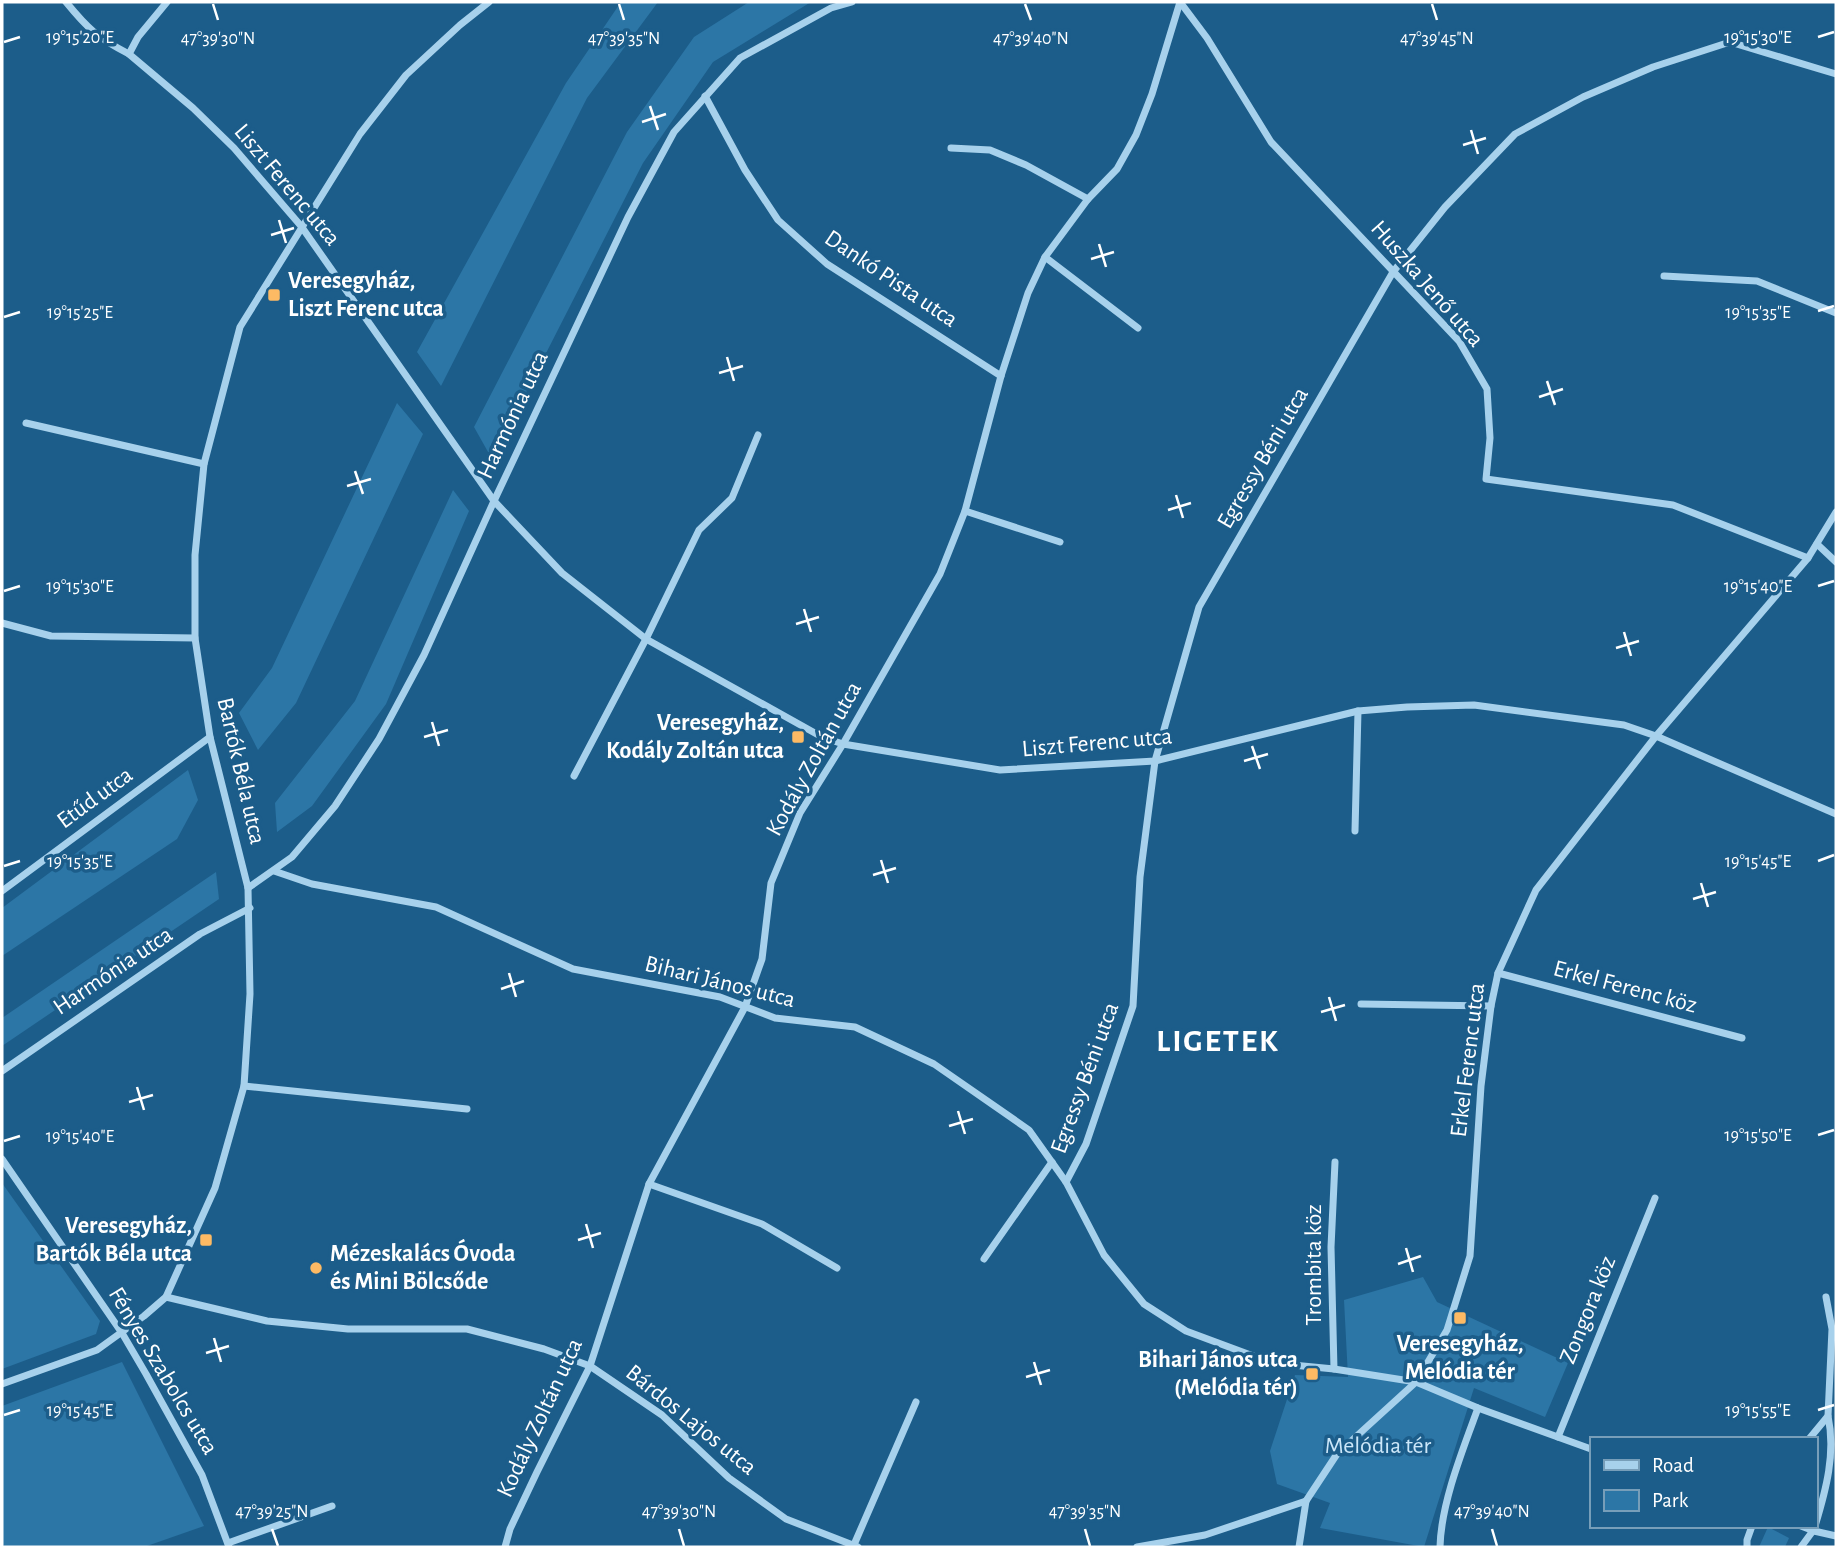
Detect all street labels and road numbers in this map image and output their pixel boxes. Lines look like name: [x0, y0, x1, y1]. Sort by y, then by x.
street label: Liszt Ferenc utca: [229, 120, 345, 250]
street label: Huszka Jenő utca: [1366, 216, 1488, 352]
street label: Dankó Pista utca: [820, 226, 962, 332]
street label: Harmónia utca: [473, 347, 553, 483]
street label: Egressy Béni utca: [1213, 383, 1313, 533]
street label: Kodály Zoltán utca: [762, 678, 866, 840]
street label: Bartók Béla utca: [212, 695, 270, 847]
street label: Liszt Ferenc utca: [1021, 724, 1173, 762]
street label: Etűd utca: [53, 763, 137, 833]
street label: Harmónia utca: [49, 922, 177, 1020]
street label: Bihari János utca: [642, 952, 798, 1012]
street label: Erkel Ferenc köz: [1551, 956, 1699, 1018]
street label: Erkel Ferenc utca: [1447, 981, 1489, 1139]
street label: Egressy Béni utca: [1047, 999, 1123, 1157]
street label: Trombita köz: [1302, 1204, 1326, 1326]
street label: Zongora köz: [1556, 1253, 1620, 1367]
street label: Fényes Szabolcs utca: [104, 1283, 222, 1459]
street label: Kodály Zoltán utca: [493, 1335, 587, 1501]
street label: Bárdos Lajos utca: [621, 1360, 761, 1480]

